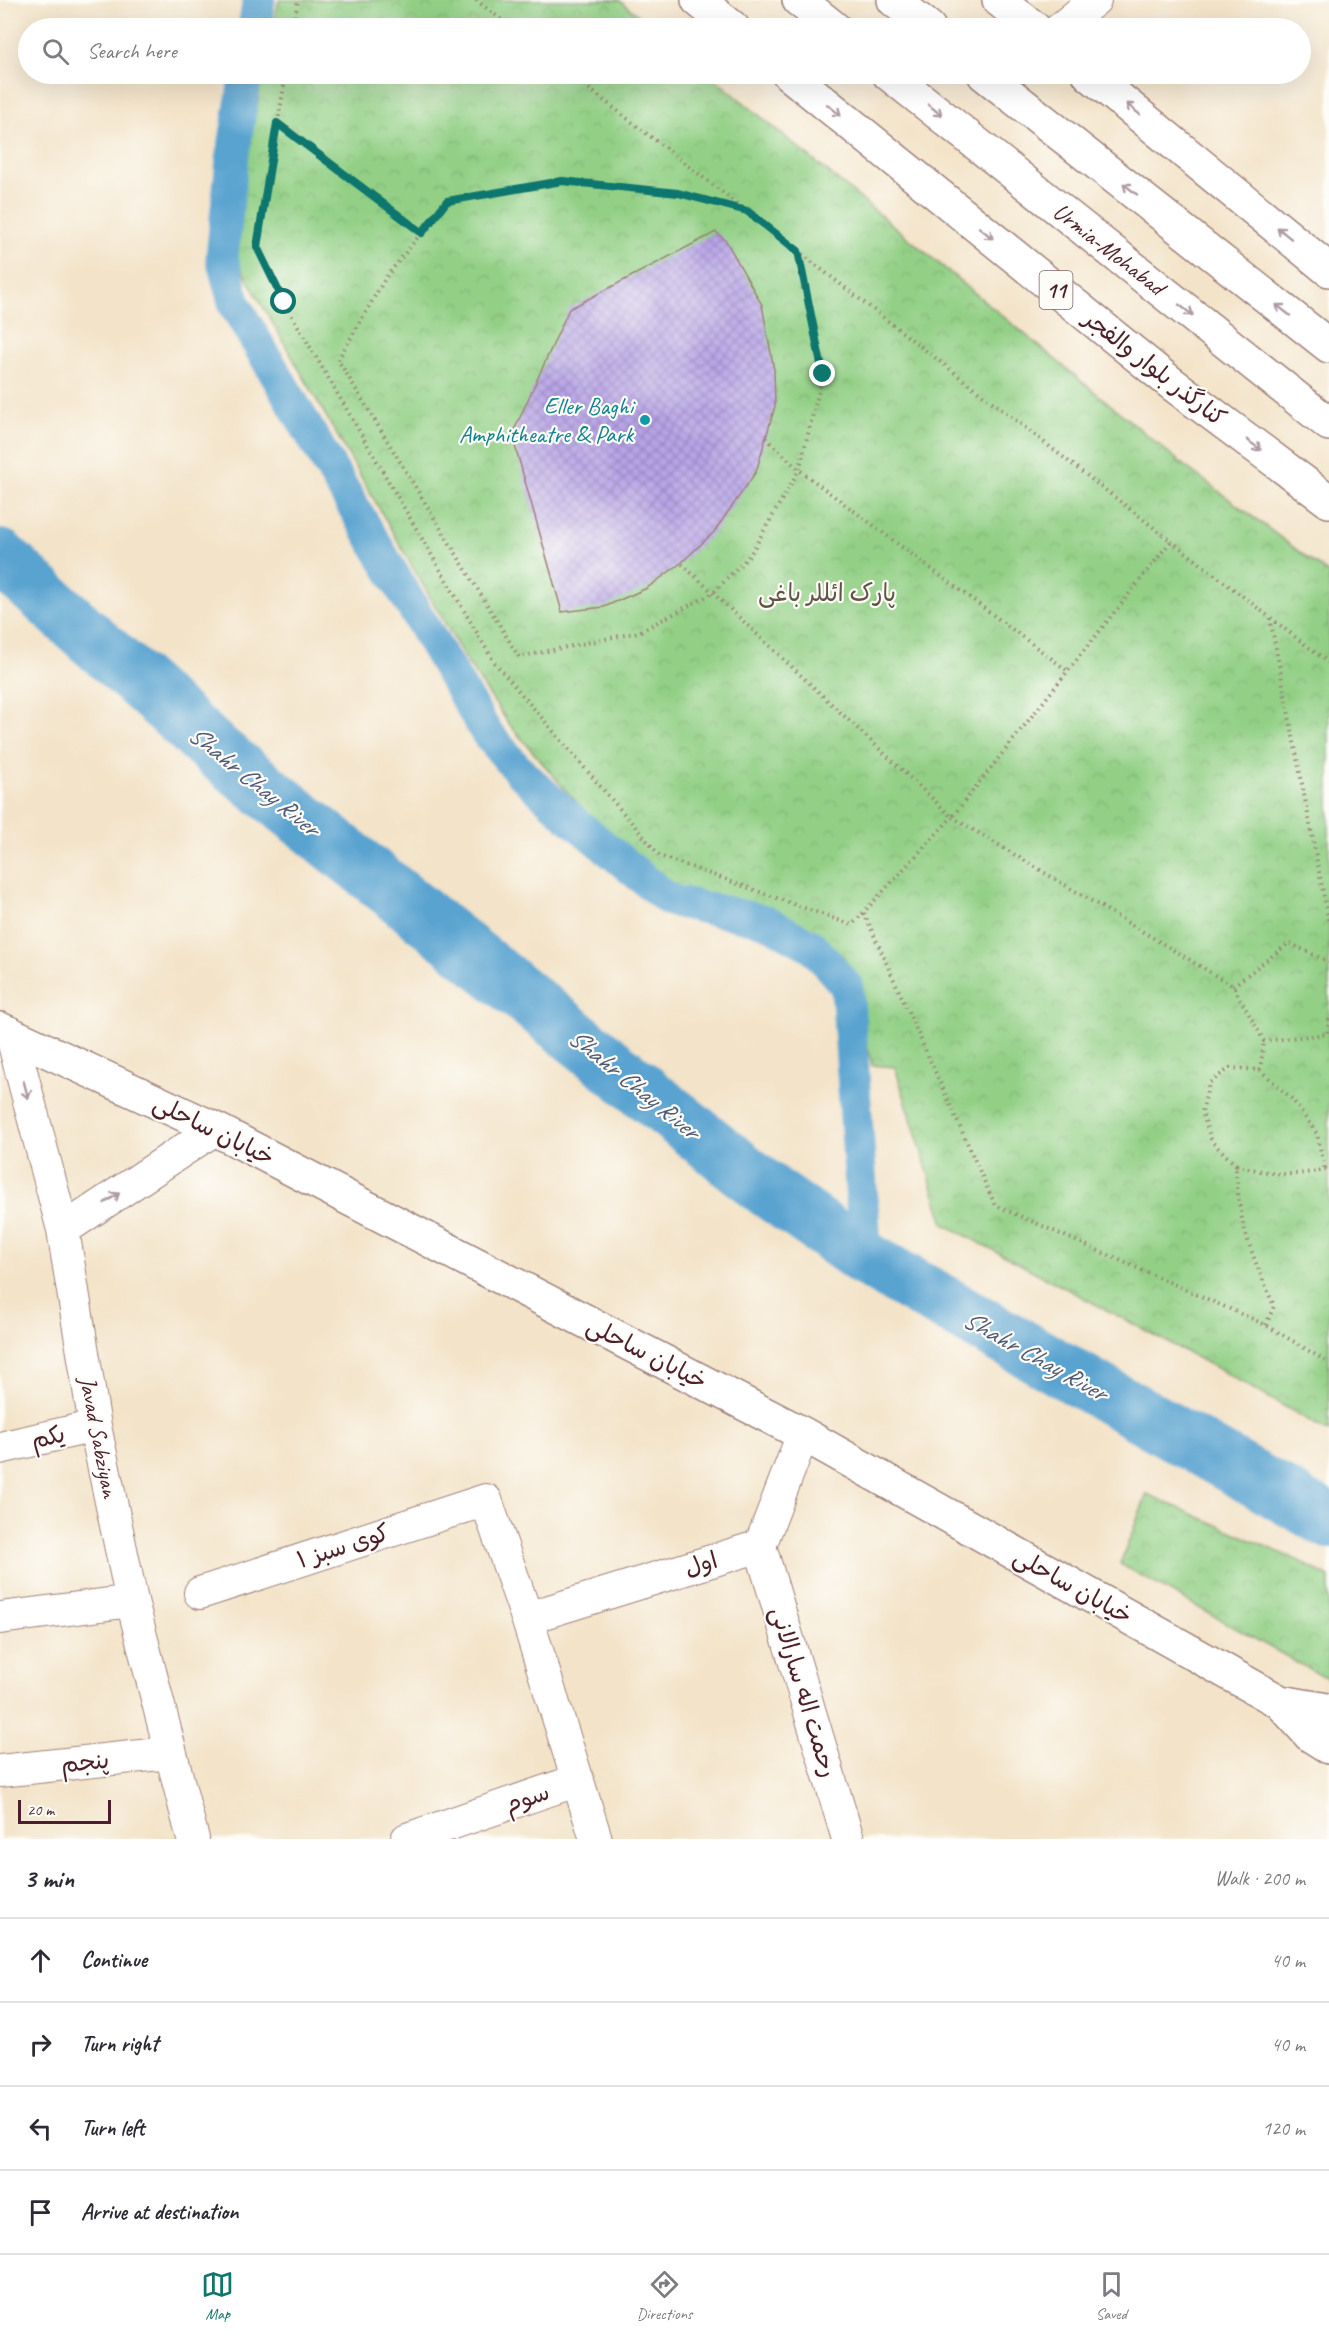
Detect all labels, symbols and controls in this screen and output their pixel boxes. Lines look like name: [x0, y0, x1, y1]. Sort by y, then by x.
search box: [18, 18, 1311, 84]
icon: search: [39, 35, 72, 68]
text: Search here: [87, 37, 177, 65]
one-way arrow: [1125, 103, 1141, 116]
one-way arrow: [826, 104, 842, 117]
one-way arrow: [926, 104, 942, 117]
one-way arrow: [1122, 183, 1138, 196]
street label: Urmia-Mohabad: [1047, 196, 1174, 304]
one-way arrow: [1276, 226, 1292, 239]
one-way arrow: [978, 227, 994, 240]
road number: 11: [1040, 271, 1072, 309]
route start: [270, 288, 296, 314]
street label: کنارگذر بلوار والفجر: [1076, 302, 1232, 433]
one-way arrow: [1275, 303, 1291, 316]
one-way arrow: [1178, 304, 1194, 317]
route end: [809, 360, 835, 386]
place label: Eller Baghi Amphitheatre & Park: [459, 391, 636, 449]
marker: Eller Baghi Amphitheatre & Park: [638, 413, 652, 427]
one-way arrow: [1246, 438, 1262, 451]
park label: پارک ائللر باغی: [758, 578, 896, 608]
water label: Shahr Chay River: [182, 718, 329, 846]
water label: Shahr Chay River: [562, 1021, 709, 1149]
one-way arrow: [21, 1080, 32, 1099]
street label: خیابان ساحلی: [149, 1088, 279, 1172]
one-way arrow: [103, 1192, 119, 1204]
water label: Shahr Chay River: [957, 1303, 1116, 1411]
street label: خیابان ساحلی: [582, 1310, 712, 1396]
street label: Javad Sabziyan: [72, 1373, 126, 1501]
street label: یکم: [28, 1419, 69, 1458]
street label: کوی سبز ۱: [293, 1517, 393, 1575]
street label: خیابان ساحلی: [1008, 1541, 1138, 1631]
street label: اول: [681, 1545, 721, 1583]
street label: رحمت اله سارالانی: [764, 1603, 844, 1781]
street label: پنجم: [59, 1745, 111, 1782]
street label: سوم: [501, 1776, 554, 1822]
scale bar: [18, 1797, 111, 1824]
text: 20 m: [27, 1800, 54, 1820]
text: 3 min: [24, 1862, 74, 1895]
text: Walk · 200 m: [1215, 1866, 1305, 1891]
icon: ahead: [24, 1944, 57, 1977]
text: Continue: [81, 1946, 147, 1974]
text: 40 m: [1271, 1948, 1305, 1973]
icon: right: [24, 2028, 57, 2061]
text: Turn right: [81, 2030, 158, 2058]
text: 40 m: [1271, 2032, 1305, 2057]
icon: left: [24, 2112, 57, 2145]
text: Turn left: [81, 2114, 145, 2142]
text: 120 m: [1262, 2116, 1305, 2141]
icon: arrive: [24, 2196, 57, 2229]
text: Arrive at destination: [81, 2198, 238, 2226]
tab: Map: [201, 2268, 234, 2324]
tab: Directions: [637, 2268, 692, 2324]
tab: Saved: [1095, 2268, 1128, 2324]

